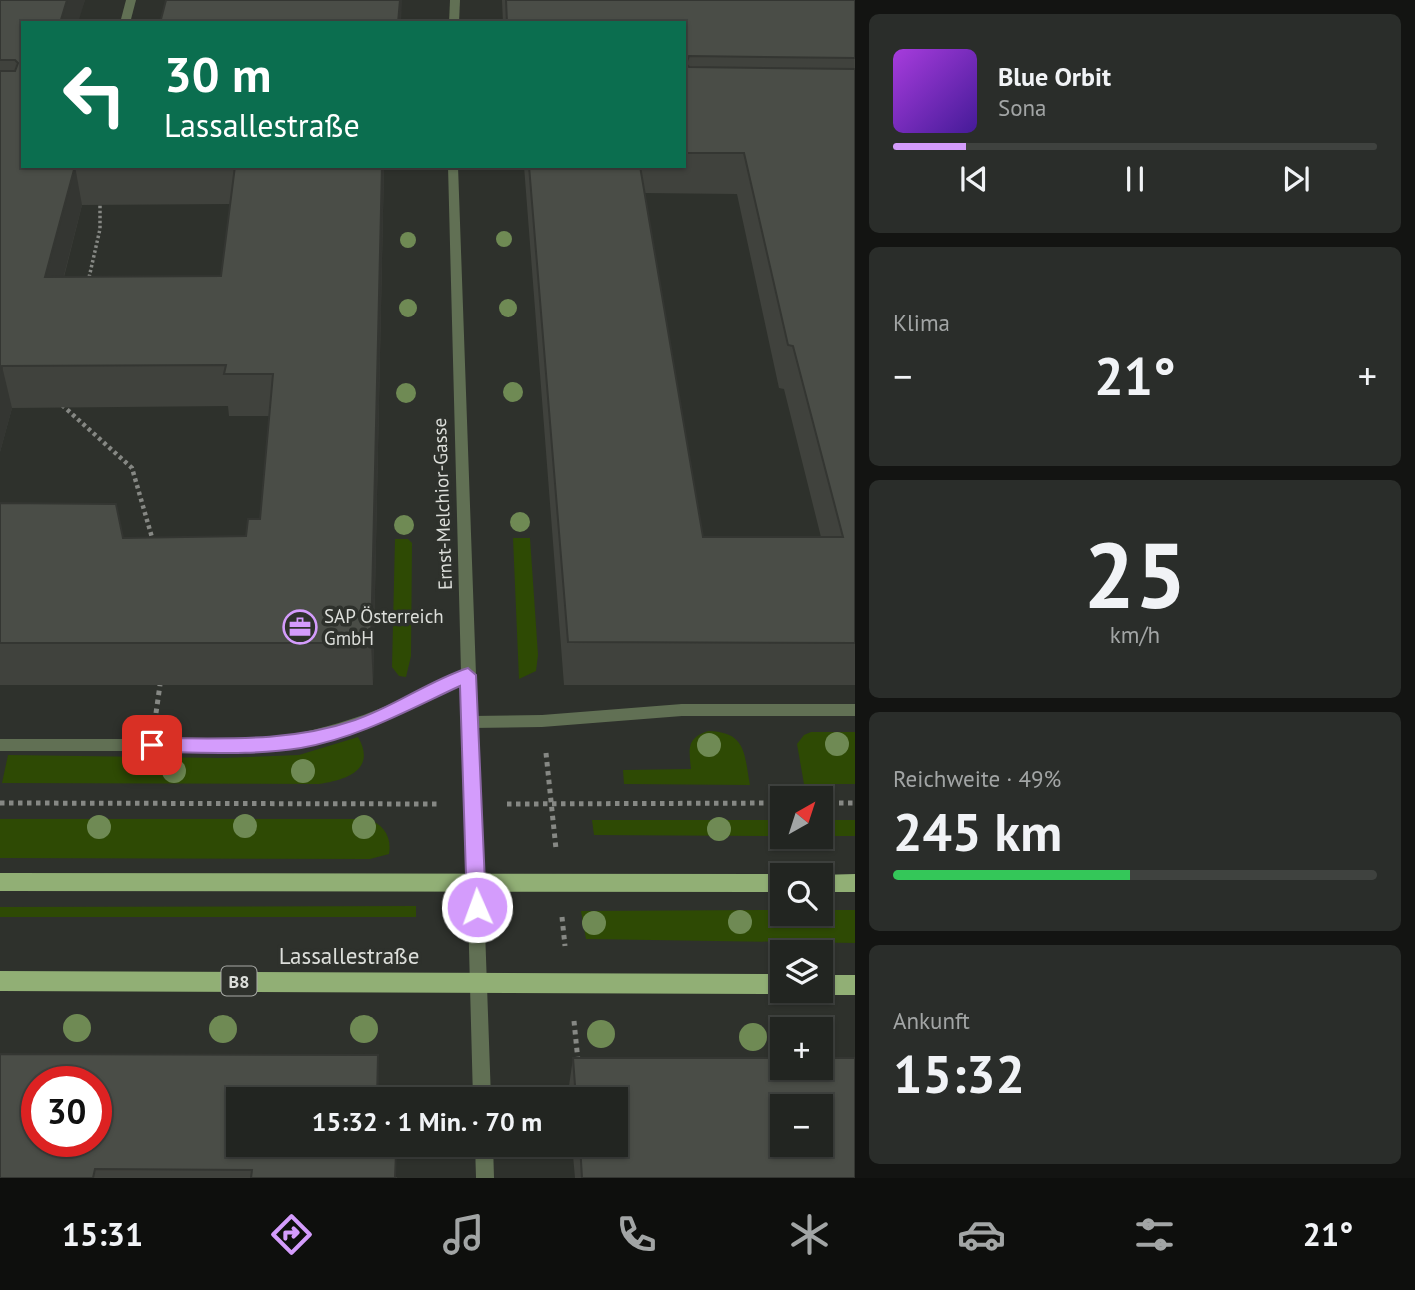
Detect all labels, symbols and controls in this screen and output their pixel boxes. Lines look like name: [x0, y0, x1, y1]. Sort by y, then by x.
text: 30 m: [164, 42, 271, 106]
icon: left: [49, 49, 140, 140]
text: Blue Orbit: [998, 60, 1111, 93]
text: Sona: [998, 93, 1047, 122]
text: Lassallestraße: [164, 104, 360, 146]
icon: previous: [955, 160, 993, 198]
icon: pause: [1116, 160, 1154, 198]
icon: next: [1277, 160, 1315, 198]
text: Klima: [893, 308, 950, 337]
text: 21°: [1094, 342, 1176, 409]
text: −: [893, 351, 912, 400]
text: +: [1358, 351, 1377, 400]
street label: Ernst-Melchior-Gasse: [427, 418, 457, 590]
text: 25: [1083, 515, 1187, 633]
place label: SAP Österreich GmbH: [324, 604, 444, 650]
office icon: SAP Österreich GmbH: [281, 608, 319, 646]
text: km/h: [1110, 620, 1160, 649]
pin: [122, 715, 182, 775]
icon: arrive: [133, 726, 171, 764]
text: Reichweite · 49%: [893, 764, 1061, 793]
north arrow: [770, 786, 833, 849]
map controls: [770, 786, 833, 1157]
text: 245 km: [893, 798, 1062, 865]
button: search: [770, 863, 833, 926]
position arrow: [440, 870, 514, 944]
button: layers: [770, 940, 833, 1003]
street label: Lassallestraße: [279, 941, 419, 970]
road number: B8: [222, 966, 256, 996]
text: Ankunft: [893, 1006, 970, 1035]
button: +: [770, 1017, 833, 1080]
text: 15:32: [893, 1040, 1025, 1107]
speed limit sign: 30: [21, 1066, 112, 1157]
button: −: [770, 1094, 833, 1157]
text: 15:32 · 1 Min. · 70 m: [312, 1105, 542, 1138]
icon: directions: [267, 1210, 316, 1259]
icon: music: [439, 1210, 488, 1259]
icon: phone: [612, 1210, 661, 1259]
icon: climate: [785, 1210, 834, 1259]
icon: car: [957, 1210, 1006, 1259]
icon: filters: [1130, 1210, 1179, 1259]
text: 15:31: [62, 1213, 143, 1255]
text: 21°: [1303, 1213, 1353, 1255]

